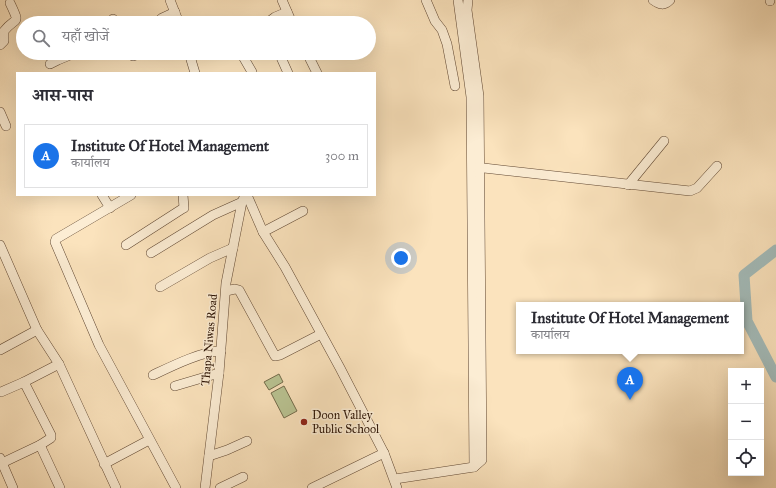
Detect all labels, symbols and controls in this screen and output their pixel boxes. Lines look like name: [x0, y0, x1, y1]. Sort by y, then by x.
search box: [16, 16, 376, 60]
icon: search: [30, 27, 52, 49]
text: यहाँ खोजें: [62, 27, 109, 45]
text: आस-पास: [32, 85, 93, 106]
text: Institute Of Hotel Management: [71, 137, 269, 155]
text: A: [42, 148, 50, 164]
text: 300 m: [325, 148, 359, 164]
text: कार्यालय: [71, 155, 110, 171]
your location: [391, 248, 411, 268]
street label: Thapa Niwas Road: [198, 293, 220, 387]
popup: [516, 302, 744, 354]
text: Institute Of Hotel Management: [531, 309, 729, 327]
text: कार्यालय: [531, 327, 570, 343]
pin: A: [617, 367, 643, 400]
map controls: [728, 368, 764, 476]
button: +: [728, 368, 764, 404]
button: −: [728, 404, 764, 440]
place label: Doon Valley Public School: [312, 408, 380, 436]
marker: Doon Valley Public School: [299, 417, 309, 427]
button: locate: [728, 440, 764, 476]

